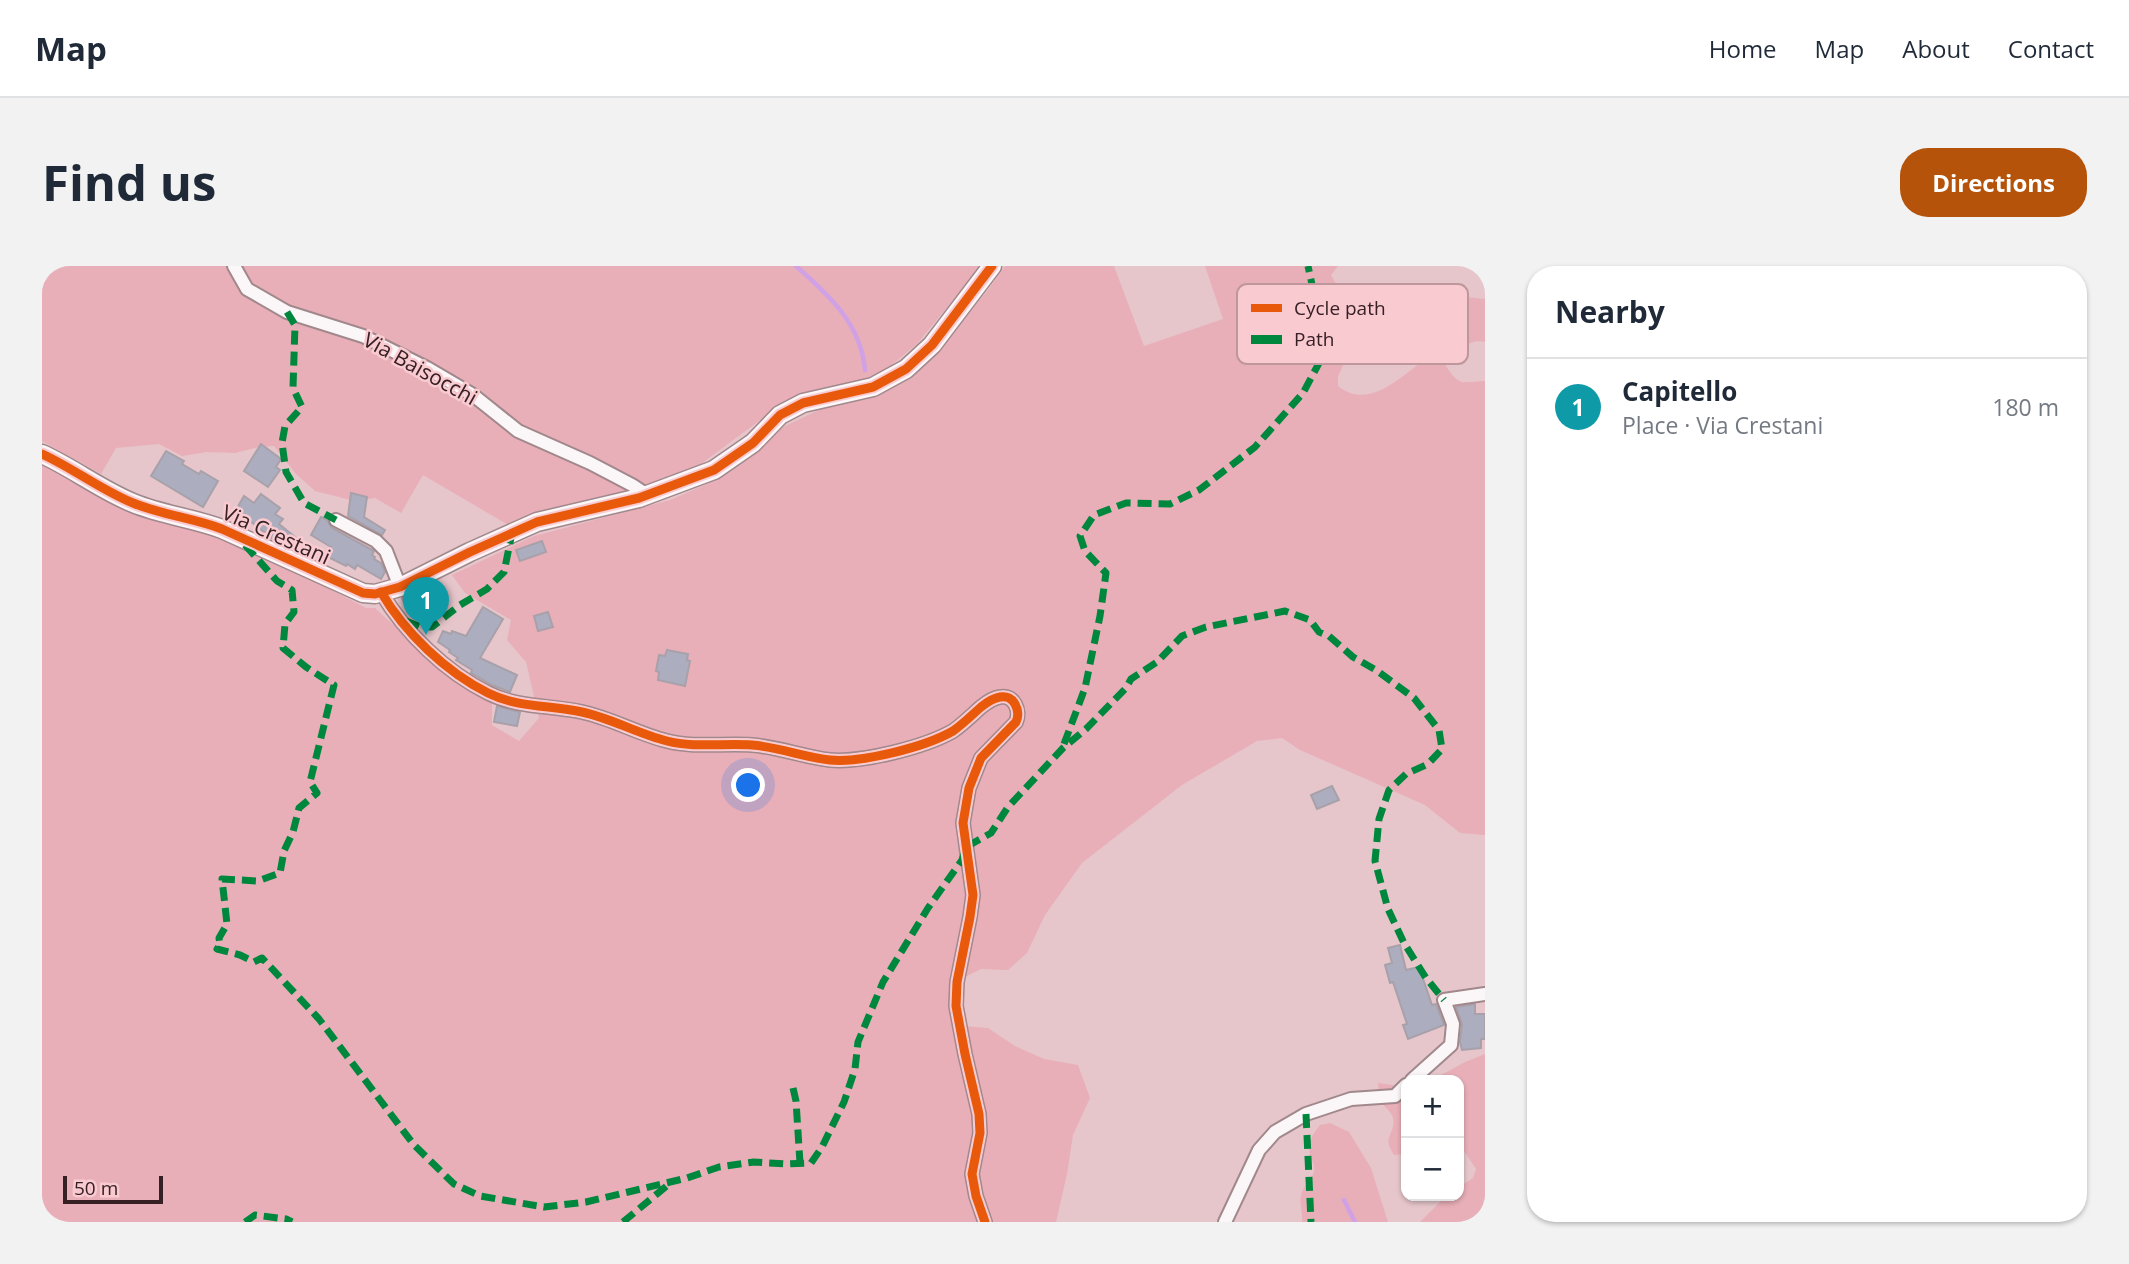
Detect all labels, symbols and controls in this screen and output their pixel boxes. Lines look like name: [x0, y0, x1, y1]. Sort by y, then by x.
text: Map: [35, 26, 107, 71]
text: Home: [1709, 32, 1777, 65]
text: Map: [1815, 32, 1864, 65]
text: About: [1902, 32, 1970, 65]
text: Contact: [2008, 32, 2094, 65]
button: Directions: [1900, 148, 2087, 217]
text: Find us: [42, 149, 216, 215]
legend: [1237, 284, 1468, 364]
text: Nearby: [1555, 291, 1665, 332]
text: Cycle path: [1294, 295, 1386, 321]
street label: Via Baisocchi: [358, 325, 483, 411]
text: Path: [1294, 326, 1334, 352]
text: Capitello: [1622, 373, 1737, 409]
text: 1: [1571, 391, 1585, 423]
text: 180 m: [1992, 391, 2059, 423]
text: Place · Via Crestani: [1622, 409, 1823, 441]
street label: Via Crestani: [218, 498, 335, 570]
pin: 1: [403, 577, 449, 635]
your location: [731, 768, 765, 802]
map controls: [1401, 1075, 1464, 1201]
button: +: [1401, 1075, 1464, 1138]
button: −: [1401, 1138, 1464, 1201]
scale bar: [63, 1173, 163, 1205]
text: 50 m: [74, 1175, 118, 1201]

